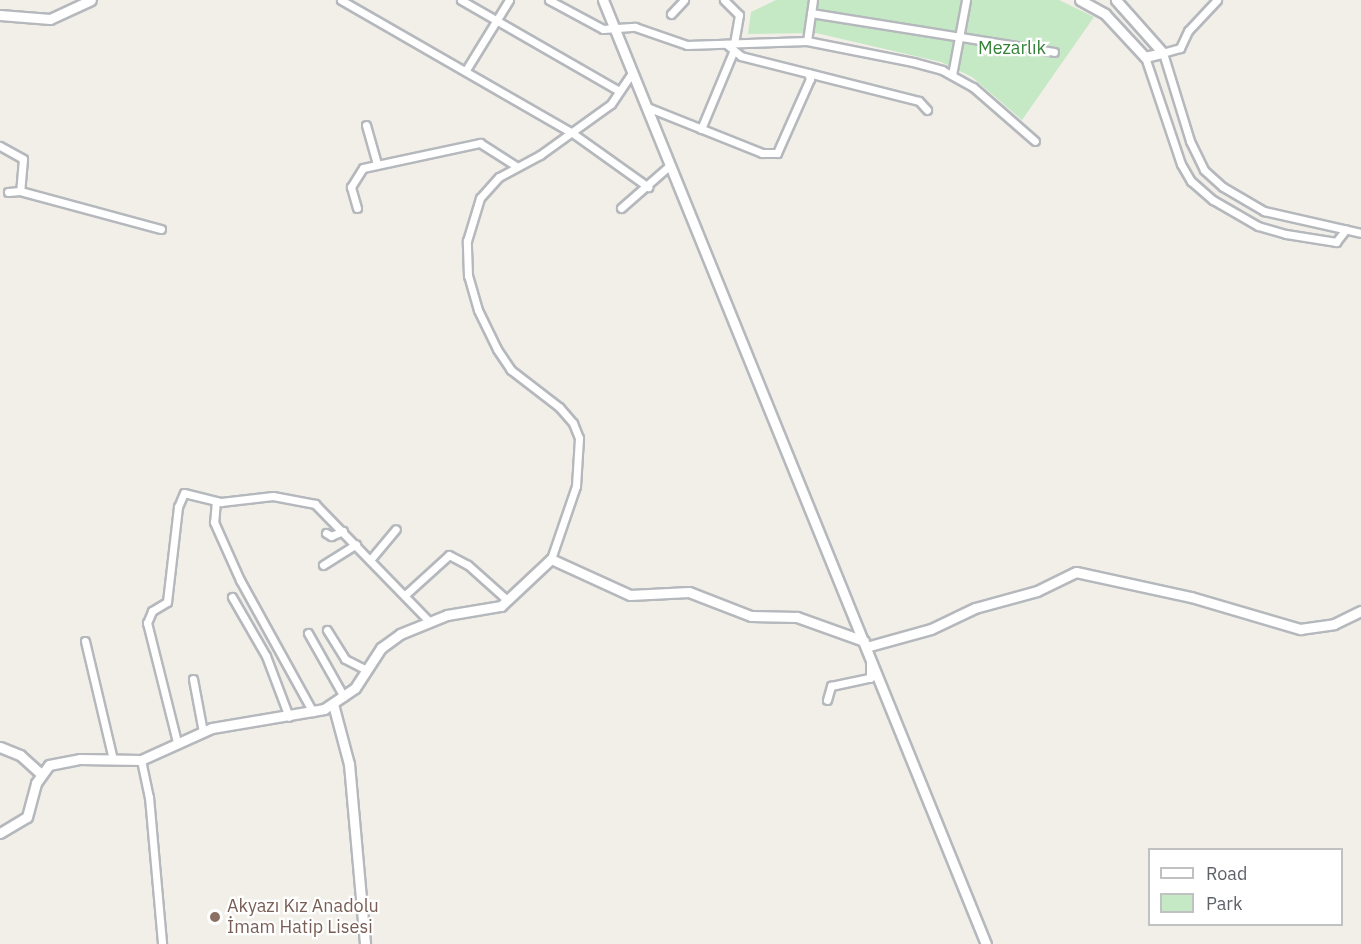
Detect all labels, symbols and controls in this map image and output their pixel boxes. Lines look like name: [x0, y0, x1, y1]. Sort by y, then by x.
park label: Mezarlık: [978, 37, 1046, 59]
legend: [1148, 848, 1343, 926]
text: Road: [1206, 862, 1247, 885]
text: Park: [1206, 892, 1242, 915]
place label: Akyazı Kız Anadolu İmam Hatip Lisesi: [227, 896, 379, 938]
marker: Akyazı Kız Anadolu İmam Hatip Lisesi: [208, 910, 222, 924]

